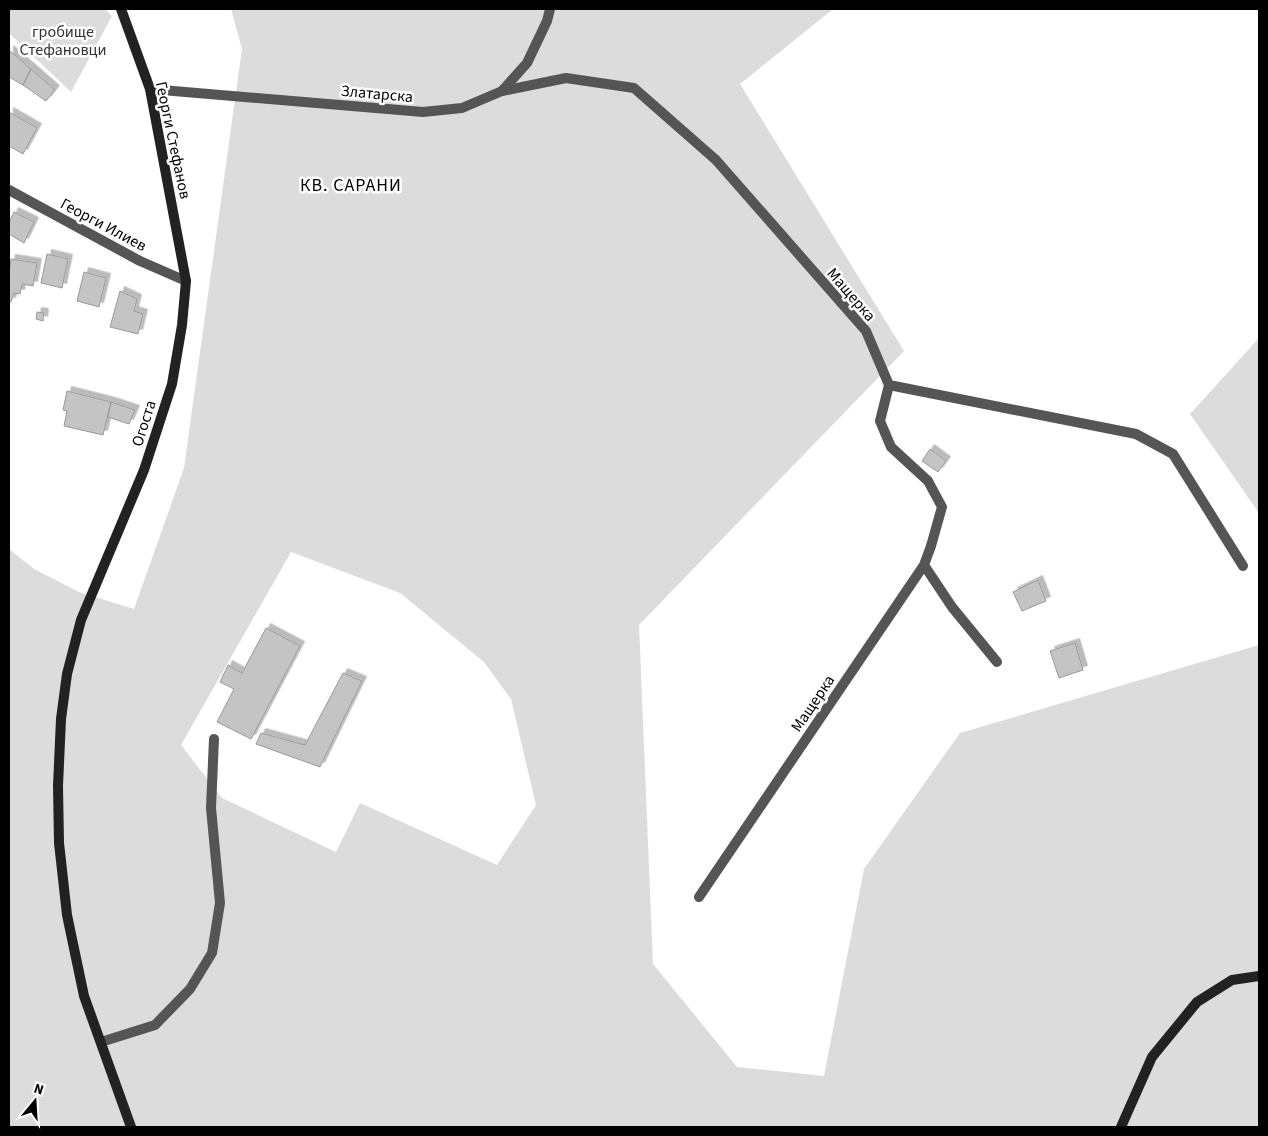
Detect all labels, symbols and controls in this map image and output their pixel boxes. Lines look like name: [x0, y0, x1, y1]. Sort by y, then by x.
park label: гробище Стефановци: [19, 21, 107, 61]
street label: Георги Стефанов: [150, 79, 196, 201]
street label: Златарска: [340, 80, 414, 108]
district label: КВ. САРАНИ: [300, 173, 402, 198]
street label: Георги Илиев: [57, 193, 151, 257]
street label: Мащерка: [822, 263, 881, 326]
street label: Огоста: [126, 397, 162, 449]
street label: Мащерка: [786, 671, 840, 736]
north arrow: [10, 1076, 60, 1126]
text: N: [31, 1079, 46, 1101]

